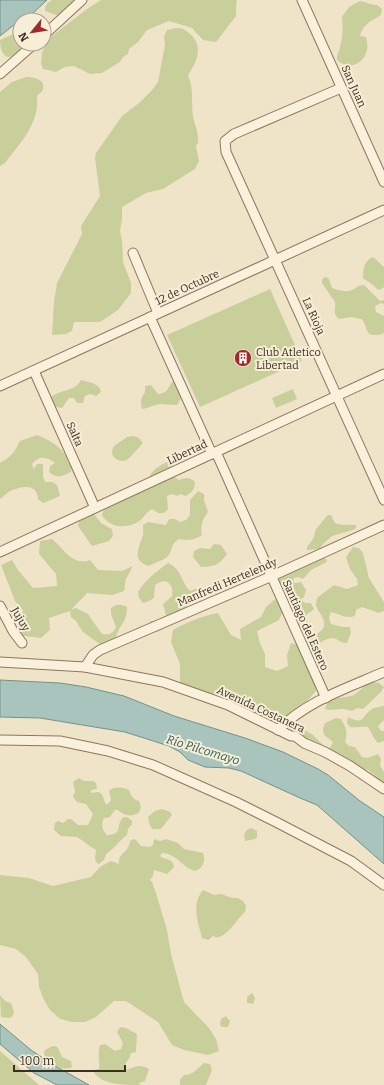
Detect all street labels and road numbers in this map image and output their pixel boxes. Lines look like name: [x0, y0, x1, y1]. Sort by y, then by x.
street label: San Juan: [338, 63, 369, 109]
street label: 12 de Octubre: [153, 267, 221, 308]
street label: La Rioja: [300, 295, 328, 337]
street label: Salta: [63, 420, 86, 448]
street label: Libertad: [165, 437, 210, 467]
street label: Manfredi Hertelendy: [175, 556, 279, 609]
street label: Santiago del Estero: [280, 578, 331, 672]
street label: Jujuy: [8, 604, 33, 634]
street label: Avenida Costanera: [215, 683, 307, 736]

